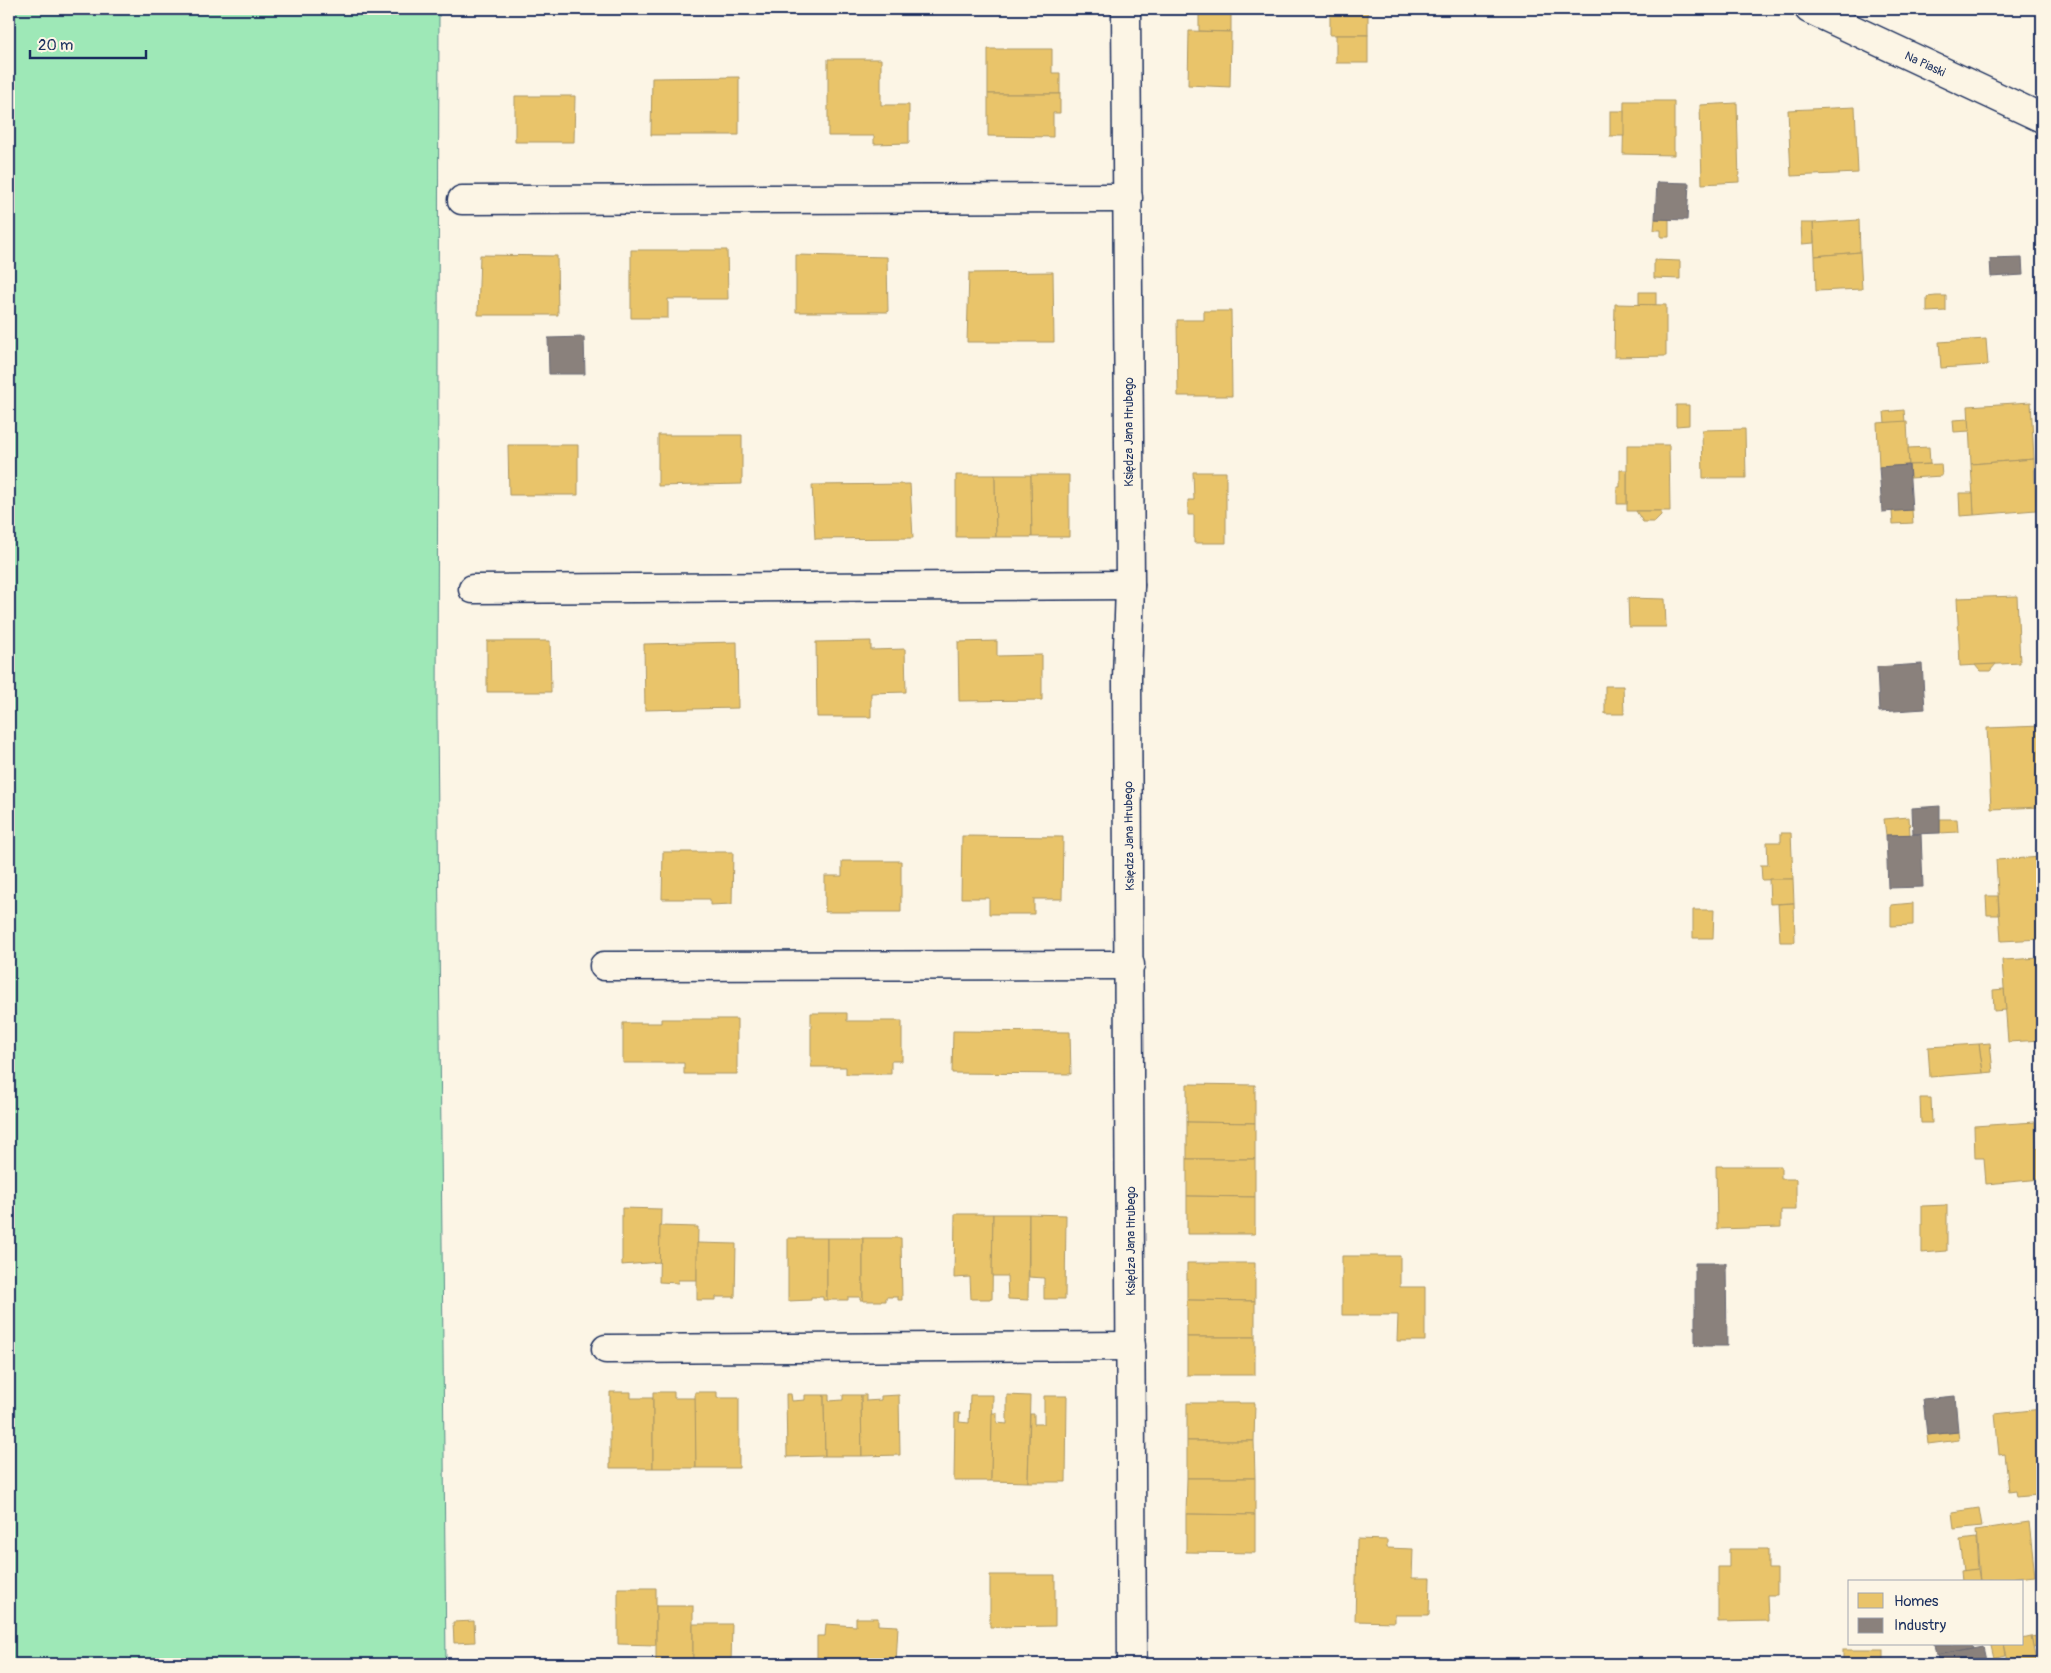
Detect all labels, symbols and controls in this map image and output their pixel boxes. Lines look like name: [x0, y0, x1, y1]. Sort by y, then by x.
scale bar: [30, 28, 146, 60]
text: 20 m: [38, 36, 73, 55]
street label: Na Piaski: [1902, 49, 1948, 80]
street label: Księdza Jana Hrubego: [1122, 377, 1137, 487]
street label: Księdza Jana Hrubego: [1121, 781, 1138, 891]
street label: Księdza Jana Hrubego: [1124, 1186, 1139, 1296]
legend: [1848, 1580, 2024, 1646]
text: Homes: [1894, 1592, 1939, 1611]
text: Industry: [1894, 1616, 1947, 1635]

